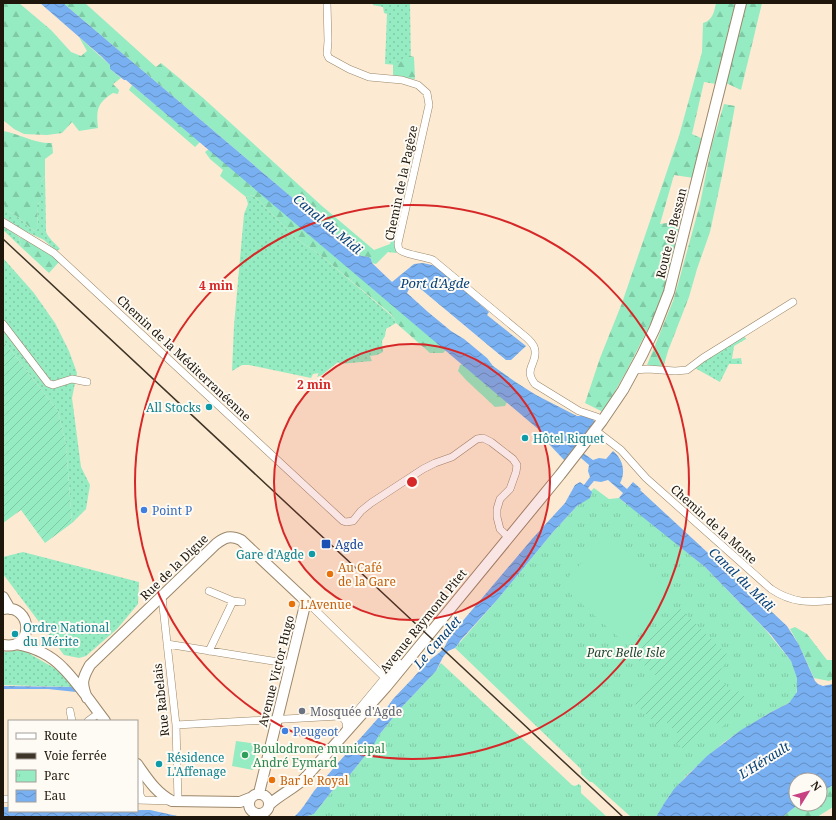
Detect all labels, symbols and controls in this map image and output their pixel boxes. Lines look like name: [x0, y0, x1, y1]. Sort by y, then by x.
street label: Chemin de la Pagèze: [380, 124, 422, 242]
street label: Route de Bessan: [652, 186, 691, 280]
water label: Canal du Midi: [290, 190, 366, 258]
water label: Port d'Agde: [399, 274, 470, 292]
text: 4 min: [199, 277, 233, 294]
street label: Chemin de la Méditerranéenne: [113, 291, 255, 425]
text: 2 min: [297, 376, 331, 393]
place label: All Stocks: [146, 399, 201, 416]
marker: All Stocks: [204, 402, 214, 412]
place label: Hôtel Riquet: [533, 430, 604, 447]
marker: Hôtel Riquet: [520, 433, 530, 443]
centre of rings: [405, 475, 419, 489]
street label: Chemin de la Motte: [667, 481, 761, 567]
place label: Point P: [152, 502, 192, 519]
marker: Point P: [139, 505, 149, 515]
street label: Rue de la Digue: [136, 530, 212, 604]
place label: Agde: [335, 536, 363, 553]
marker: Agde: [320, 538, 332, 550]
water label: Canal du Midi: [705, 543, 779, 615]
place label: Gare d'Agde: [236, 546, 304, 563]
marker: Gare d'Agde: [307, 549, 317, 559]
place label: Au Café de la Gare: [338, 559, 396, 590]
street label: Avenue Raymond Pitet: [376, 565, 470, 677]
marker: Au Café de la Gare: [325, 569, 335, 579]
place label: L'Avenue: [300, 596, 351, 613]
marker: L'Avenue: [287, 599, 297, 609]
water label: Le Canalet: [409, 612, 465, 673]
street label: Avenue Victor Hugo: [254, 613, 298, 729]
place label: Ordre National du Mérite: [23, 619, 110, 650]
marker: Ordre National du Mérite: [10, 629, 20, 639]
park label: Parc Belle Isle: [586, 644, 665, 661]
street label: Rue Rabelais: [149, 663, 173, 737]
place label: Mosquée d'Agde: [310, 703, 402, 720]
marker: Mosquée d'Agde: [297, 706, 307, 716]
legend: [8, 720, 138, 812]
place label: Peugeot: [293, 723, 338, 740]
marker: Peugeot: [280, 726, 290, 736]
text: Route: [44, 727, 77, 744]
water label: L'Hérault: [734, 737, 793, 783]
place label: Boulodrome municipal André Eymard: [253, 740, 385, 771]
text: Voie ferrée: [44, 747, 107, 764]
place label: Résidence L'Affenage: [167, 749, 226, 780]
marker: Boulodrome municipal André Eymard: [240, 750, 250, 760]
marker: Résidence L'Affenage: [154, 759, 164, 769]
text: Parc: [44, 767, 70, 784]
place label: Bar le Royal: [280, 772, 349, 789]
north arrow: [788, 772, 828, 812]
marker: Bar le Royal: [267, 775, 277, 785]
text: N: [808, 778, 825, 794]
text: Eau: [44, 787, 66, 804]

